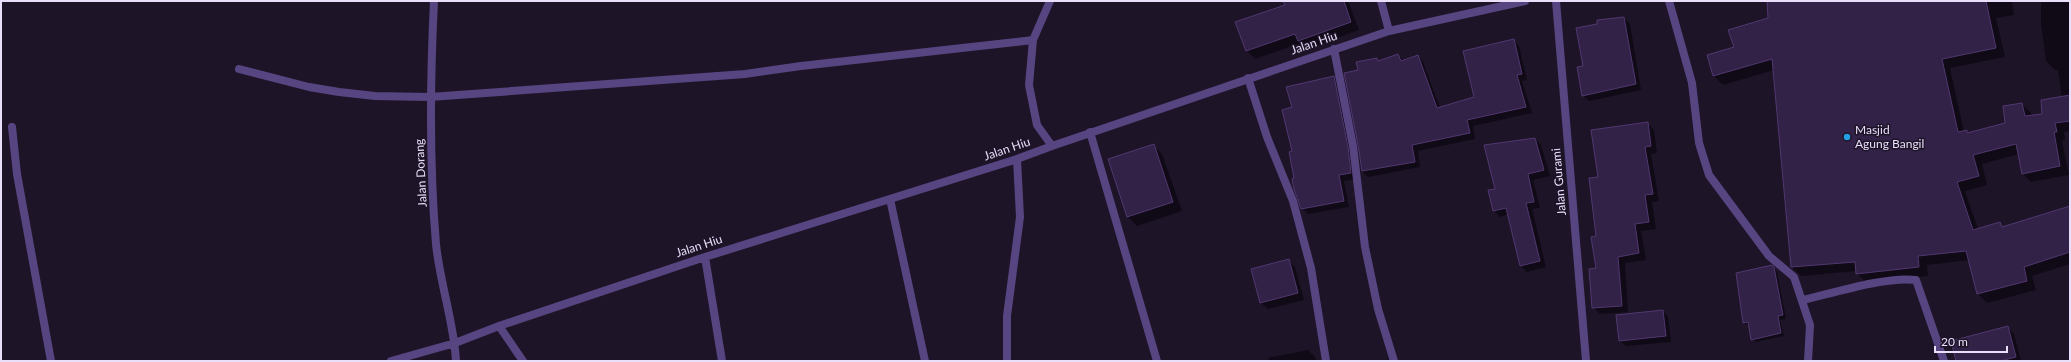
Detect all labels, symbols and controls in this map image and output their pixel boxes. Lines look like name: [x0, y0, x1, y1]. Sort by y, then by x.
street label: Jalan Hiu: [1289, 28, 1339, 57]
place label: Masjid Agung Bangil: [1855, 122, 1924, 151]
marker: Masjid Agung Bangil: [1842, 132, 1852, 142]
street label: Jalan Hiu: [982, 134, 1032, 163]
street label: Jalan Dorang: [411, 138, 430, 208]
street label: Jalan Gurami: [1548, 148, 1569, 216]
street label: Jalan Hiu: [674, 231, 724, 260]
scale bar: [1935, 328, 2007, 354]
text: 20 m: [1941, 334, 1968, 349]

